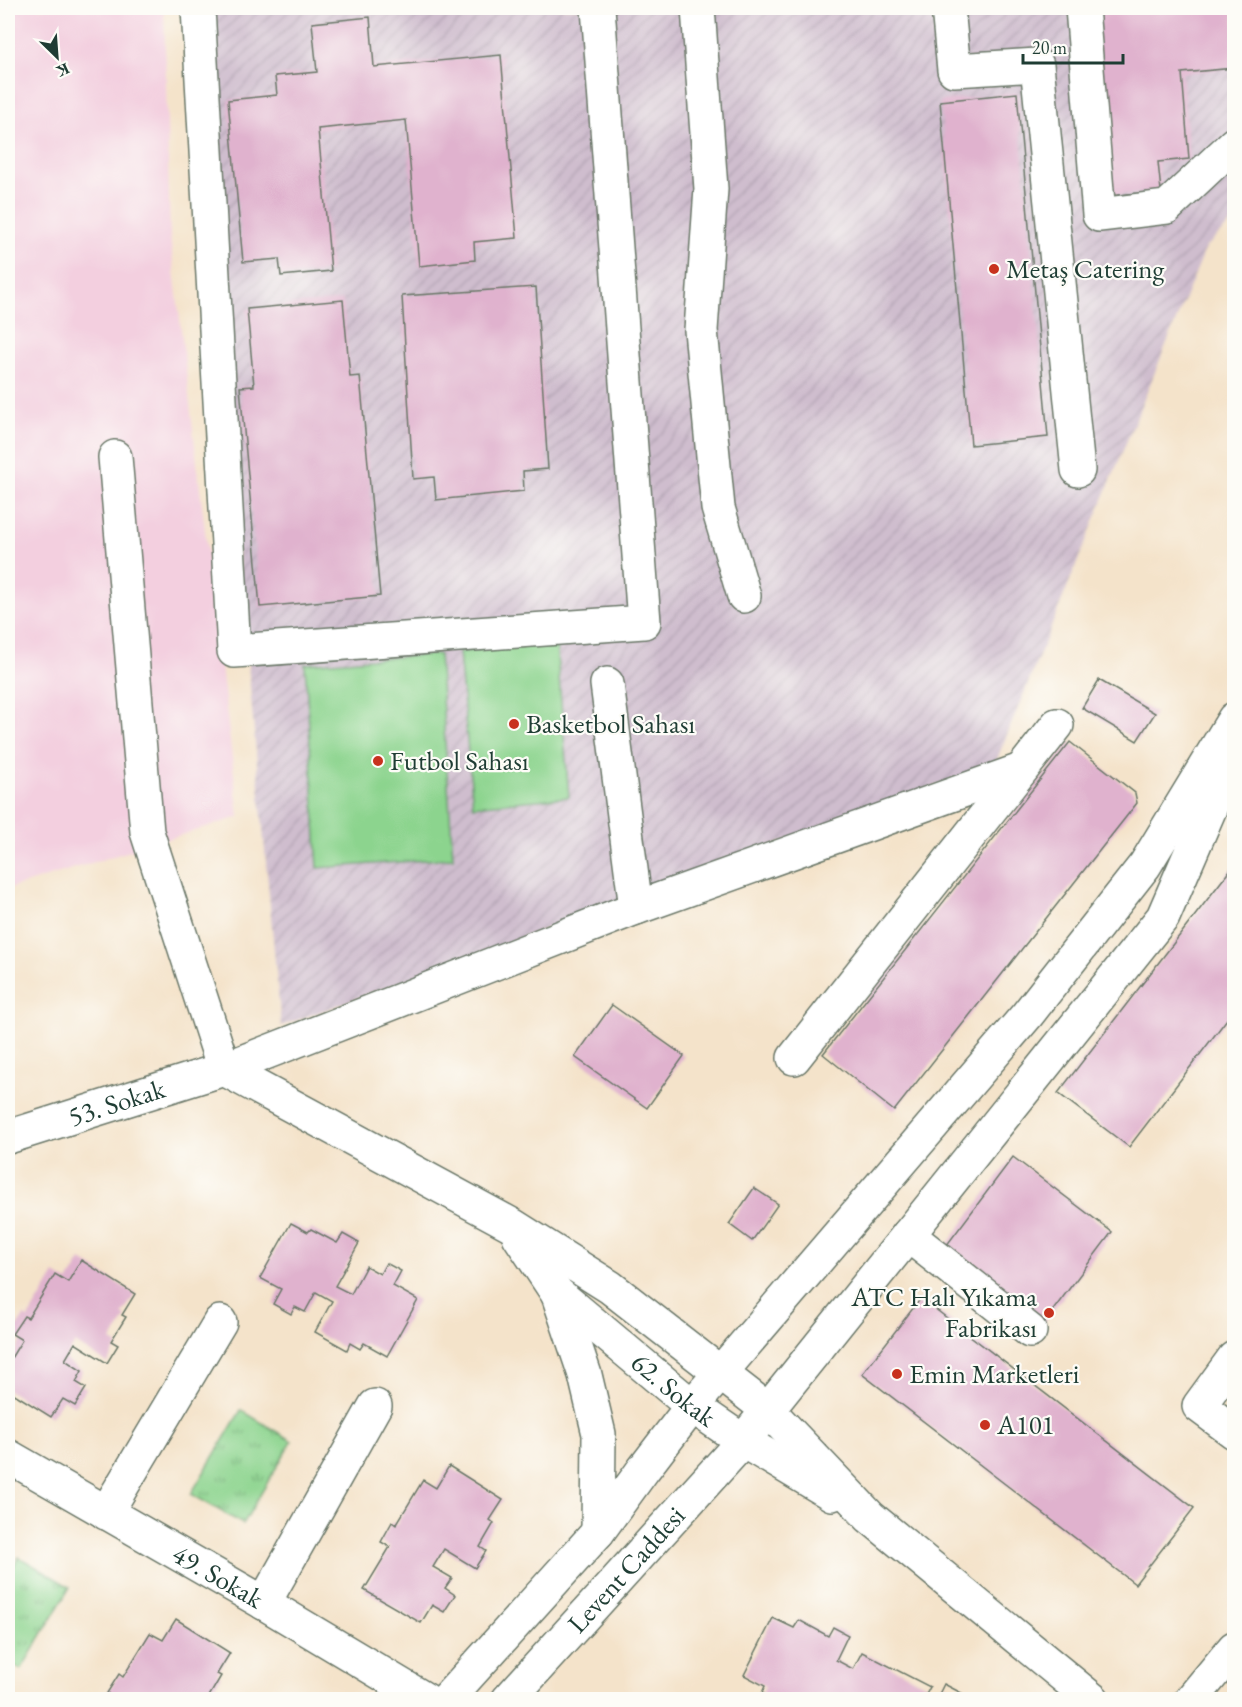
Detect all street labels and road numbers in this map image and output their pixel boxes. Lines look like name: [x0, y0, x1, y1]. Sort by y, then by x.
street label: 53. Sokak: [64, 1071, 169, 1134]
street label: 62. Sokak: [624, 1345, 723, 1434]
street label: Levent Caddesi: [559, 1498, 693, 1640]
street label: 49. Sokak: [166, 1536, 270, 1616]

